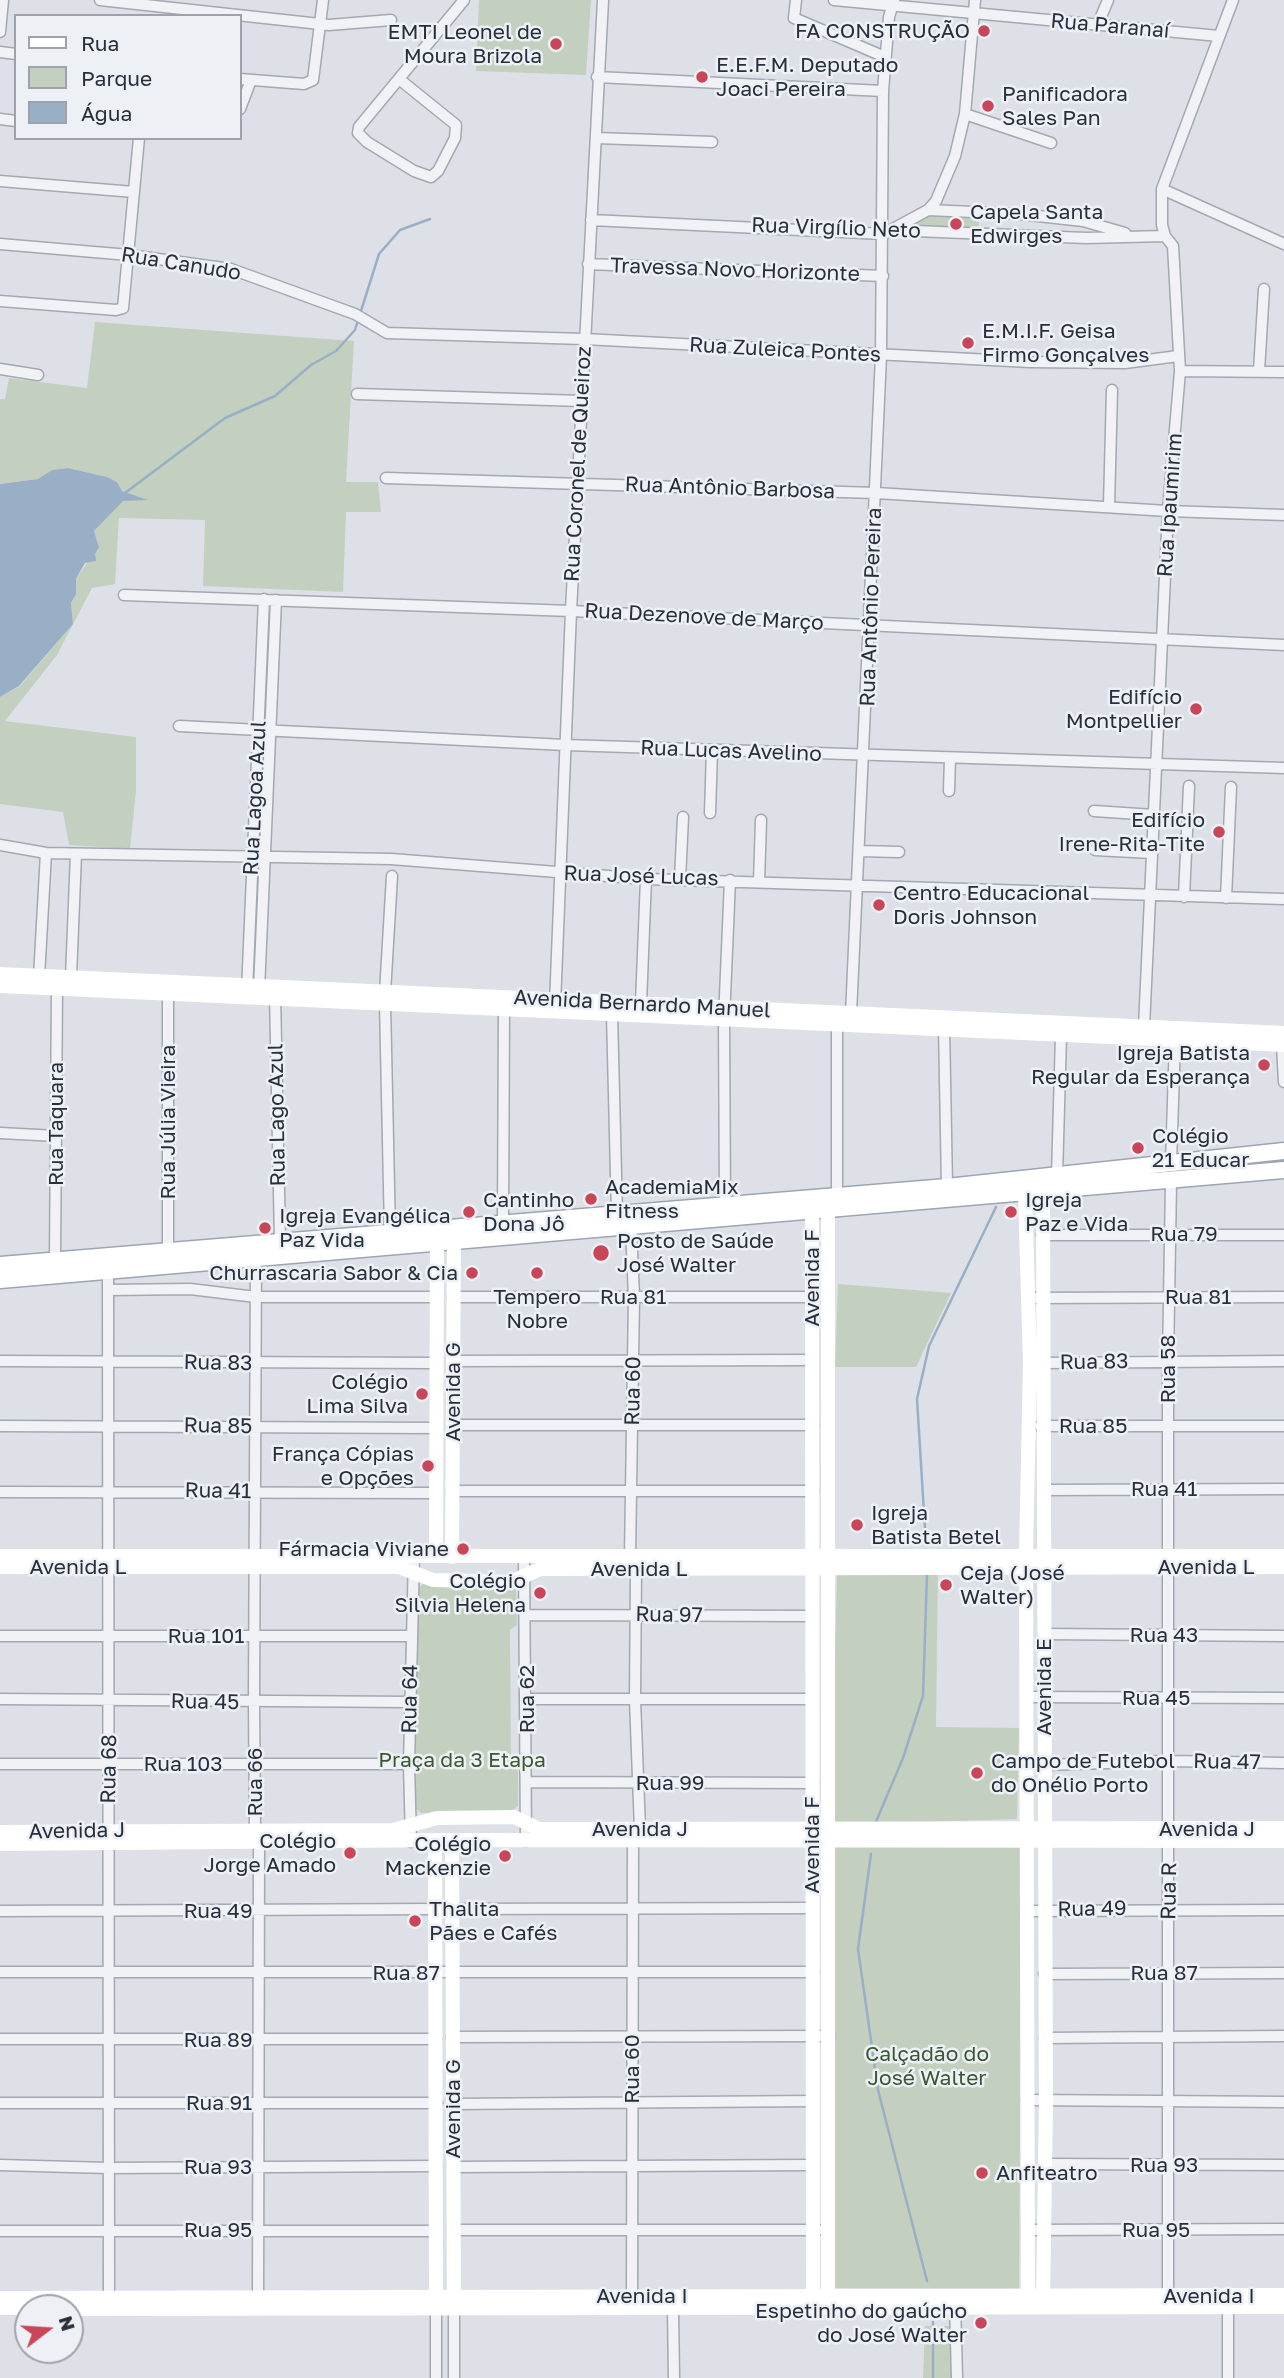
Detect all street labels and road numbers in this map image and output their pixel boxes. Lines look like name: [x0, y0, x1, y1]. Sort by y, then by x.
street label: Rua Paranaí: [1049, 8, 1171, 44]
street label: Rua Virgílio Neto: [751, 212, 921, 244]
street label: Rua Canudo: [119, 242, 243, 286]
street label: Travessa Novo Horizonte: [610, 253, 860, 287]
street label: Rua Zuleica Pontes: [688, 332, 882, 368]
street label: Rua Coronel de Queiroz: [559, 346, 597, 582]
street label: Rua Ipaumirim: [1152, 432, 1188, 578]
street label: Rua Antônio Barbosa: [624, 472, 836, 504]
street label: Rua Antônio Pereira: [855, 507, 887, 707]
street label: Rua Dezenove de Março: [584, 598, 824, 636]
street label: Rua Lagoa Azul: [238, 720, 272, 876]
street label: Rua Lucas Avelino: [640, 735, 822, 767]
street label: Rua José Lucas: [563, 861, 719, 891]
street label: Avenida Bernardo Manuel: [513, 985, 771, 1023]
street label: Rua Lago Azul: [263, 1043, 291, 1187]
street label: Rua Júlia Vieira: [155, 1045, 181, 1199]
street label: Rua Taquara: [43, 1062, 69, 1186]
street label: Rua 79: [1150, 1221, 1218, 1247]
street label: Avenida F: [799, 1229, 825, 1327]
street label: Rua 81: [600, 1284, 666, 1310]
street label: Rua 81: [1165, 1284, 1231, 1310]
street label: Rua 58: [1155, 1335, 1181, 1403]
street label: Avenida G: [440, 1342, 466, 1442]
street label: Rua 83: [1059, 1349, 1129, 1375]
street label: Rua 83: [183, 1350, 253, 1376]
street label: Rua 60: [620, 1356, 646, 1426]
street label: Rua 85: [183, 1413, 253, 1439]
street label: Rua 85: [1059, 1413, 1127, 1439]
street label: Rua 41: [1131, 1476, 1197, 1502]
street label: Rua 41: [184, 1478, 252, 1504]
street label: Avenida L: [30, 1554, 126, 1580]
street label: Avenida L: [1158, 1554, 1254, 1580]
street label: Avenida L: [591, 1556, 687, 1582]
street label: Rua 97: [635, 1602, 703, 1628]
street label: Rua 43: [1130, 1622, 1198, 1648]
street label: Rua 101: [167, 1623, 245, 1649]
street label: Avenida E: [1031, 1638, 1057, 1736]
street label: Rua 64: [397, 1664, 423, 1734]
street label: Rua 62: [514, 1665, 540, 1733]
street label: Rua 45: [1122, 1685, 1190, 1711]
street label: Rua 45: [170, 1689, 240, 1715]
street label: Rua 68: [96, 1734, 122, 1804]
street label: Rua 66: [242, 1747, 268, 1817]
street label: Rua 47: [1193, 1749, 1261, 1775]
street label: Rua 103: [143, 1751, 223, 1777]
street label: Rua 99: [635, 1770, 705, 1796]
street label: Avenida F: [799, 1796, 825, 1894]
street label: Avenida J: [592, 1816, 688, 1842]
street label: Avenida J: [1159, 1816, 1255, 1842]
street label: Avenida J: [29, 1818, 125, 1844]
street label: Rua R: [1156, 1862, 1182, 1920]
street label: Rua 49: [1057, 1896, 1127, 1922]
street label: Rua 49: [183, 1898, 253, 1924]
street label: Rua 87: [372, 1960, 440, 1986]
street label: Rua 87: [1130, 1960, 1198, 1986]
street label: Rua 89: [183, 2027, 253, 2053]
street label: Rua 60: [619, 2034, 645, 2104]
street label: Avenida G: [440, 2059, 466, 2159]
street label: Rua 91: [186, 2090, 252, 2116]
street label: Rua 93: [1130, 2152, 1198, 2178]
street label: Rua 93: [184, 2154, 252, 2180]
street label: Rua 95: [184, 2217, 252, 2243]
street label: Rua 95: [1122, 2217, 1190, 2243]
street label: Avenida I: [596, 2283, 688, 2309]
street label: Avenida I: [1163, 2283, 1255, 2309]

